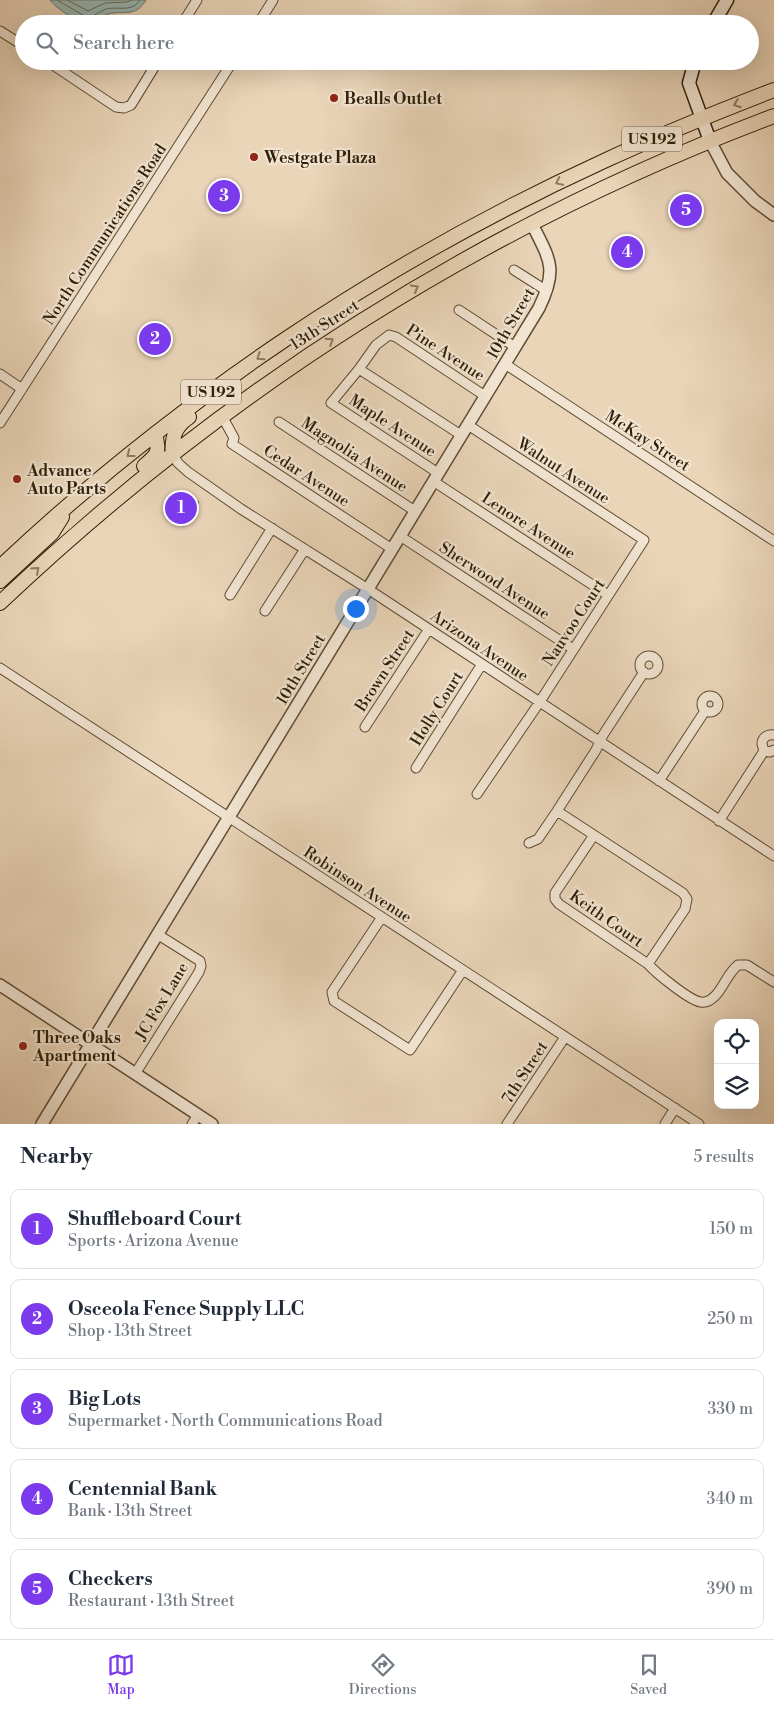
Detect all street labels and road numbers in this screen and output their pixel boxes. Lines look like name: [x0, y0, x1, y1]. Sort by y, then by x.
road number: US 192: [622, 126, 682, 152]
street label: North Communications Road: [39, 140, 171, 329]
street label: 10th Street: [482, 284, 539, 363]
street label: 13th Street: [286, 295, 363, 354]
street label: Pine Avenue: [402, 320, 489, 386]
road number: US 192: [181, 380, 241, 404]
street label: Maple Avenue: [345, 390, 440, 462]
street label: McKay Street: [601, 406, 694, 476]
street label: Magnolia Avenue: [297, 413, 412, 497]
street label: Walnut Avenue: [512, 433, 614, 508]
street label: Cedar Avenue: [259, 440, 354, 511]
street label: Lenore Avenue: [478, 488, 579, 564]
street label: Sherwood Avenue: [435, 538, 554, 624]
street label: Nauvoo Court: [538, 575, 610, 670]
street label: Arizona Avenue: [426, 605, 532, 686]
street label: Brown Street: [350, 625, 419, 716]
street label: 10th Street: [272, 630, 330, 709]
street label: Holly Court: [406, 667, 468, 750]
street label: Robinson Avenue: [299, 842, 416, 927]
street label: Keith Court: [566, 886, 647, 952]
street label: JC Fox Lane: [130, 959, 193, 1045]
street label: 7th Street: [497, 1037, 553, 1107]

